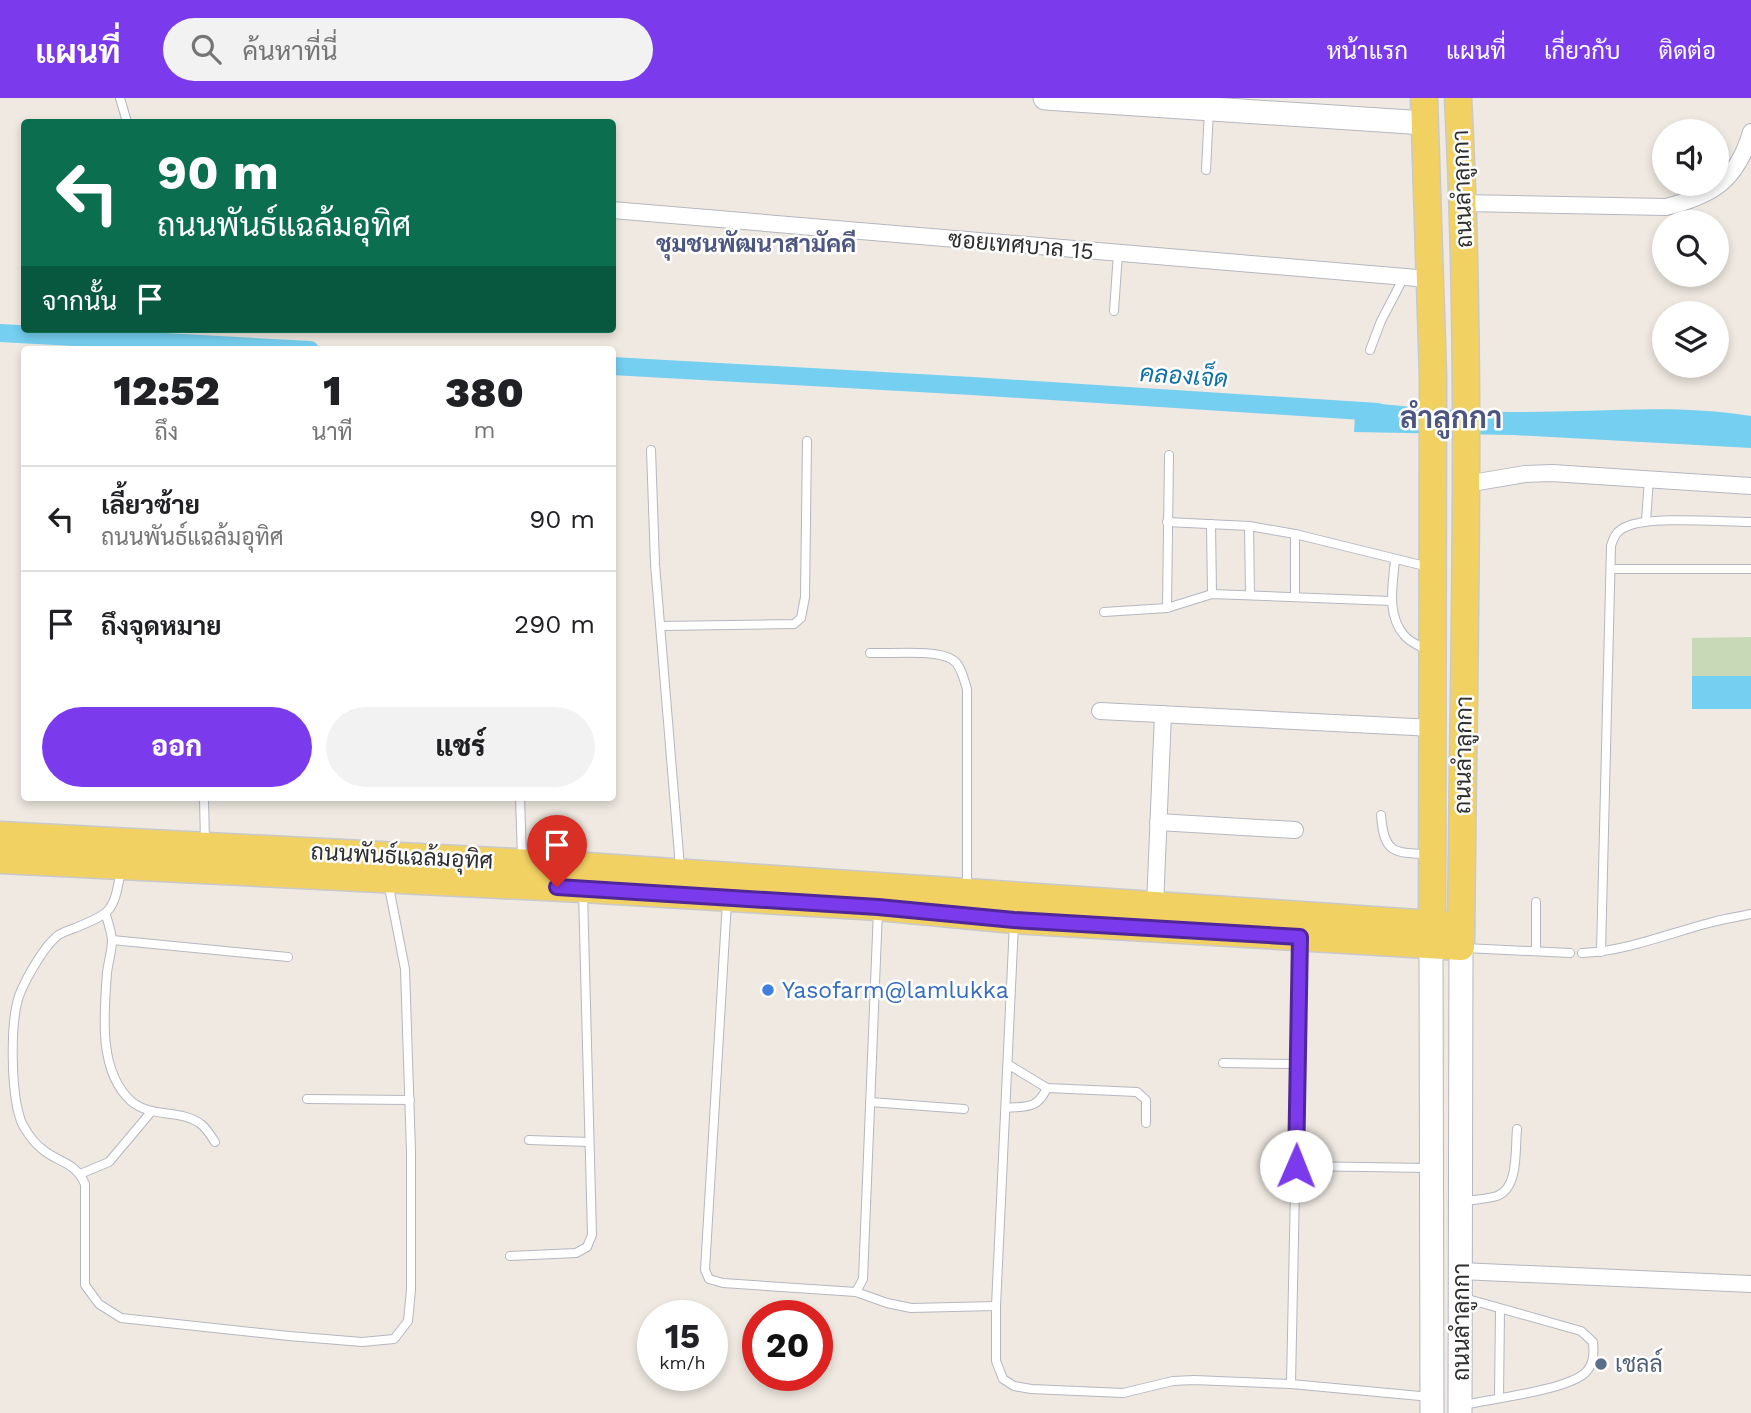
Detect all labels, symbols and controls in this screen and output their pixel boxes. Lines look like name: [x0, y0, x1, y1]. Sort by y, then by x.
search box: [163, 18, 653, 81]
icon: search: [187, 30, 225, 68]
text: แผนที่: [35, 32, 121, 71]
text: ค้นหาที่นี่: [243, 36, 338, 66]
text: หน้าแรก: [1327, 37, 1408, 65]
text: แผนที่: [1446, 37, 1506, 65]
text: เกี่ยวกับ: [1544, 37, 1621, 65]
text: ติดต่อ: [1659, 37, 1716, 65]
map controls: [1652, 119, 1729, 378]
button: sound: [1652, 119, 1729, 196]
street label: ถนนลำลูกกา: [1446, 129, 1481, 249]
text: 90 m: [157, 143, 279, 201]
icon: left: [42, 147, 133, 238]
text: ถนนพันธ์แฉล้มอุทิศ: [157, 206, 411, 244]
button: search: [1652, 210, 1729, 287]
street label: ซอยเทศบาล 15: [947, 226, 1095, 265]
district label: ชุมชนพัฒนาสามัคคี: [656, 229, 856, 261]
icon: arrive: [131, 280, 169, 318]
text: จากนั้น: [42, 286, 117, 316]
button: layers: [1652, 301, 1729, 378]
water label: คลองเจ็ด: [1139, 356, 1229, 393]
text: 12:52: [113, 366, 220, 415]
text: 1: [323, 366, 342, 415]
text: 380: [445, 368, 524, 417]
district label: ลำลูกกา: [1400, 400, 1502, 439]
text: m: [473, 417, 495, 444]
text: ถึง: [154, 419, 178, 446]
text: นาที: [312, 419, 353, 446]
text: เลี้ยวซ้าย: [101, 490, 200, 520]
icon: left: [42, 500, 80, 538]
text: 90 m: [529, 504, 595, 534]
text: ถนนพันธ์แฉล้มอุทิศ: [101, 524, 284, 551]
icon: arrive: [42, 605, 80, 643]
text: 290 m: [514, 609, 595, 639]
text: ถึงจุดหมาย: [101, 611, 222, 641]
street label: ถนนลำลูกกา: [1448, 696, 1481, 814]
button: ออก: [42, 707, 312, 787]
button: แชร์: [326, 707, 595, 787]
pin: [527, 815, 587, 887]
icon: arrive: [538, 826, 576, 864]
street label: ถนนพันธ์แฉล้มอุทิศ: [310, 835, 494, 877]
place label: Yasofarm@lamlukka: [782, 977, 1009, 1004]
marker: Yasofarm@lamlukka: [760, 982, 776, 998]
position arrow: [1259, 1129, 1333, 1203]
street label: ถนนลำลูกกา: [1447, 1263, 1478, 1381]
speed limit sign: 20: [742, 1300, 833, 1391]
text: 15: [665, 1315, 700, 1357]
place label: เชลล์: [1615, 1348, 1663, 1378]
text: km/h: [659, 1352, 706, 1373]
marker: เชลล์: [1593, 1356, 1609, 1372]

